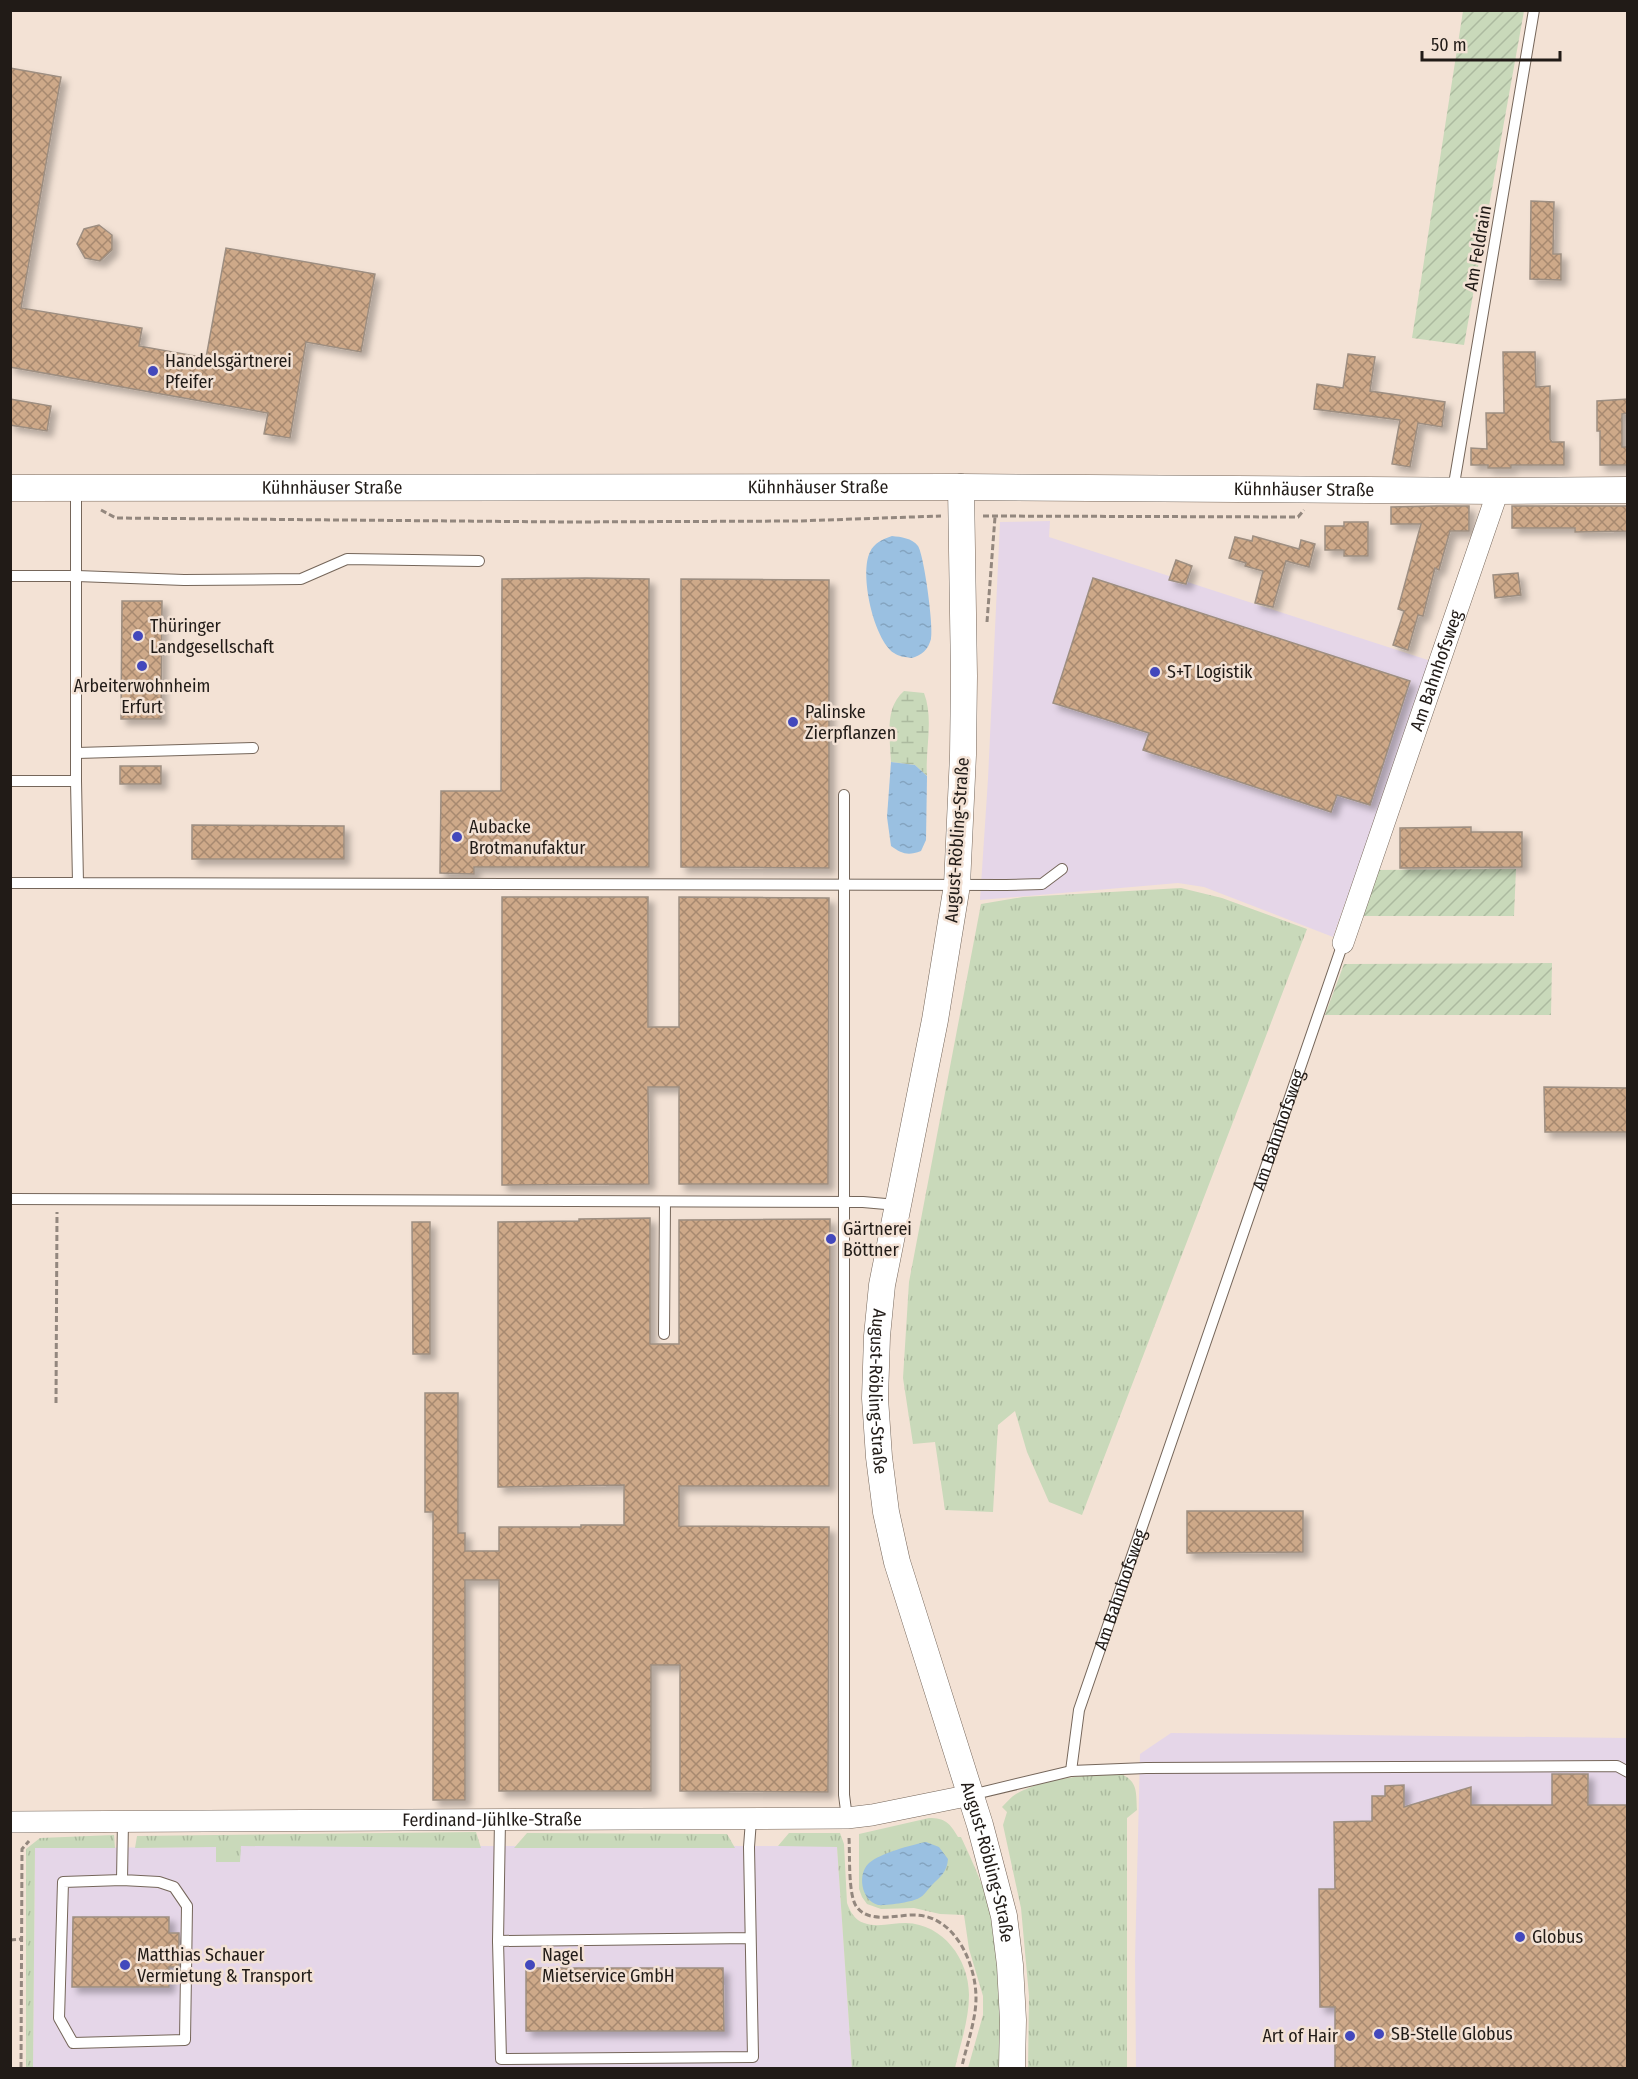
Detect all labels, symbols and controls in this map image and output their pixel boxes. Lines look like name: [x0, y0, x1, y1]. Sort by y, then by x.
scale bar: [1422, 24, 1560, 62]
text: 50 m: [1431, 34, 1467, 56]
street label: Am Feldrain: [1460, 203, 1496, 293]
place label: Handelsgärtnerei Pfeifer: [165, 350, 292, 393]
marker: Handelsgärtnerei Pfeifer: [146, 364, 160, 378]
street label: Kühnhäuser Straße: [748, 476, 888, 498]
street label: Kühnhäuser Straße: [262, 477, 402, 499]
street label: Kühnhäuser Straße: [1234, 478, 1374, 501]
street label: Am Bahnhofsweg: [1406, 607, 1468, 734]
place label: Thüringer Landgesellschaft: [150, 615, 274, 658]
marker: Thüringer Landgesellschaft: [131, 629, 145, 643]
marker: Arbeiterwohnheim Erfurt: [135, 659, 149, 673]
place label: S+T Logistik: [1167, 661, 1253, 683]
marker: S+T Logistik: [1148, 665, 1162, 679]
place label: Arbeiterwohnheim Erfurt: [74, 675, 210, 718]
place label: Palinske Zierpflanzen: [805, 701, 896, 744]
marker: Palinske Zierpflanzen: [786, 715, 800, 729]
street label: August-Röbling-Straße: [940, 757, 974, 923]
place label: Aubacke Brotmanufaktur: [469, 816, 586, 859]
marker: Aubacke Brotmanufaktur: [450, 830, 464, 844]
street label: Am Bahnhofsweg: [1248, 1066, 1310, 1193]
place label: Gärtnerei Böttner: [843, 1218, 912, 1261]
marker: Gärtnerei Böttner: [824, 1232, 838, 1246]
street label: August-Röbling-Straße: [864, 1308, 892, 1476]
street label: Am Bahnhofsweg: [1090, 1526, 1152, 1653]
street label: August-Röbling-Straße: [956, 1779, 1018, 1944]
street label: Ferdinand-Jühlke-Straße: [402, 1808, 582, 1831]
place label: Globus: [1532, 1926, 1583, 1948]
marker: Globus: [1513, 1930, 1527, 1944]
place label: Matthias Schauer Vermietung & Transport: [137, 1944, 313, 1987]
place label: Nagel Mietservice GmbH: [542, 1944, 675, 1987]
marker: Matthias Schauer Vermietung & Transport: [118, 1958, 132, 1972]
marker: Nagel Mietservice GmbH: [523, 1958, 537, 1972]
place label: SB-Stelle Globus: [1391, 2023, 1513, 2045]
place label: Art of Hair: [1262, 2025, 1339, 2047]
marker: SB-Stelle Globus: [1372, 2027, 1386, 2041]
marker: Art of Hair: [1343, 2029, 1357, 2043]

